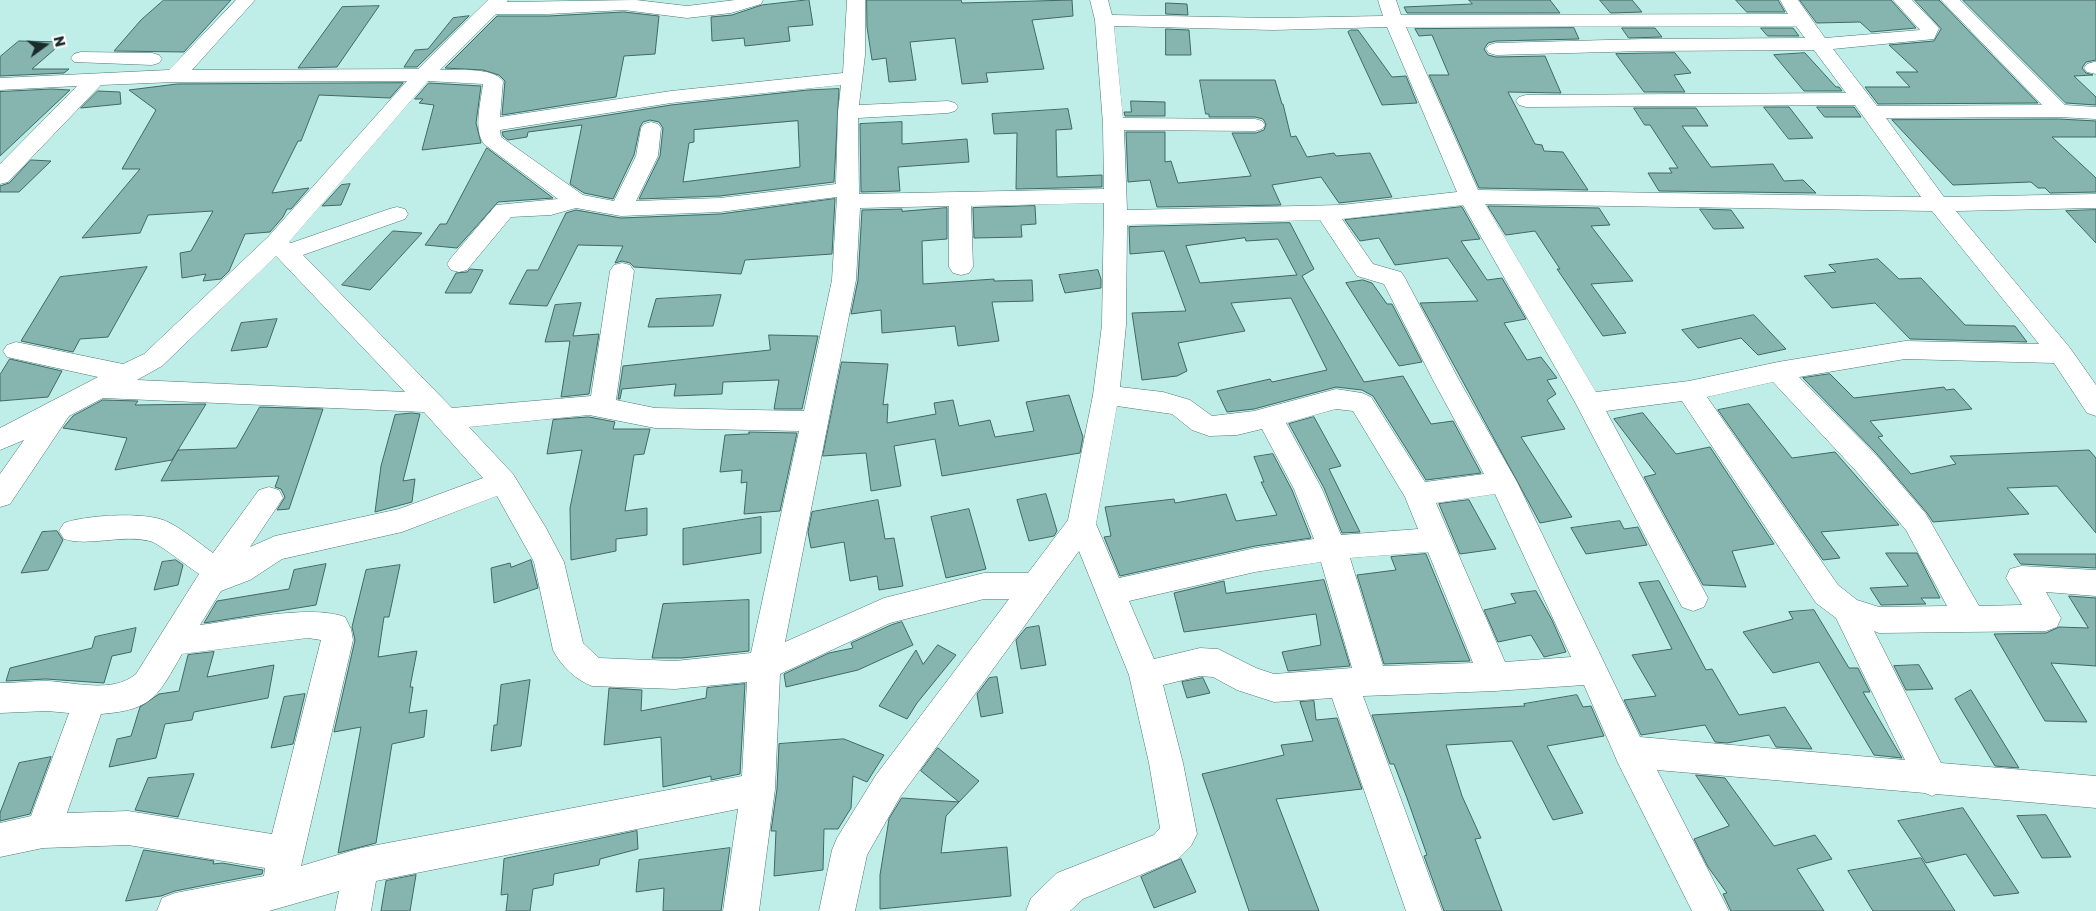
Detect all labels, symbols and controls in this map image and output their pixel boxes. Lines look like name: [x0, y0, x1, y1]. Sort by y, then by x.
north arrow: [20, 20, 70, 70]
text: N: [51, 34, 70, 48]

